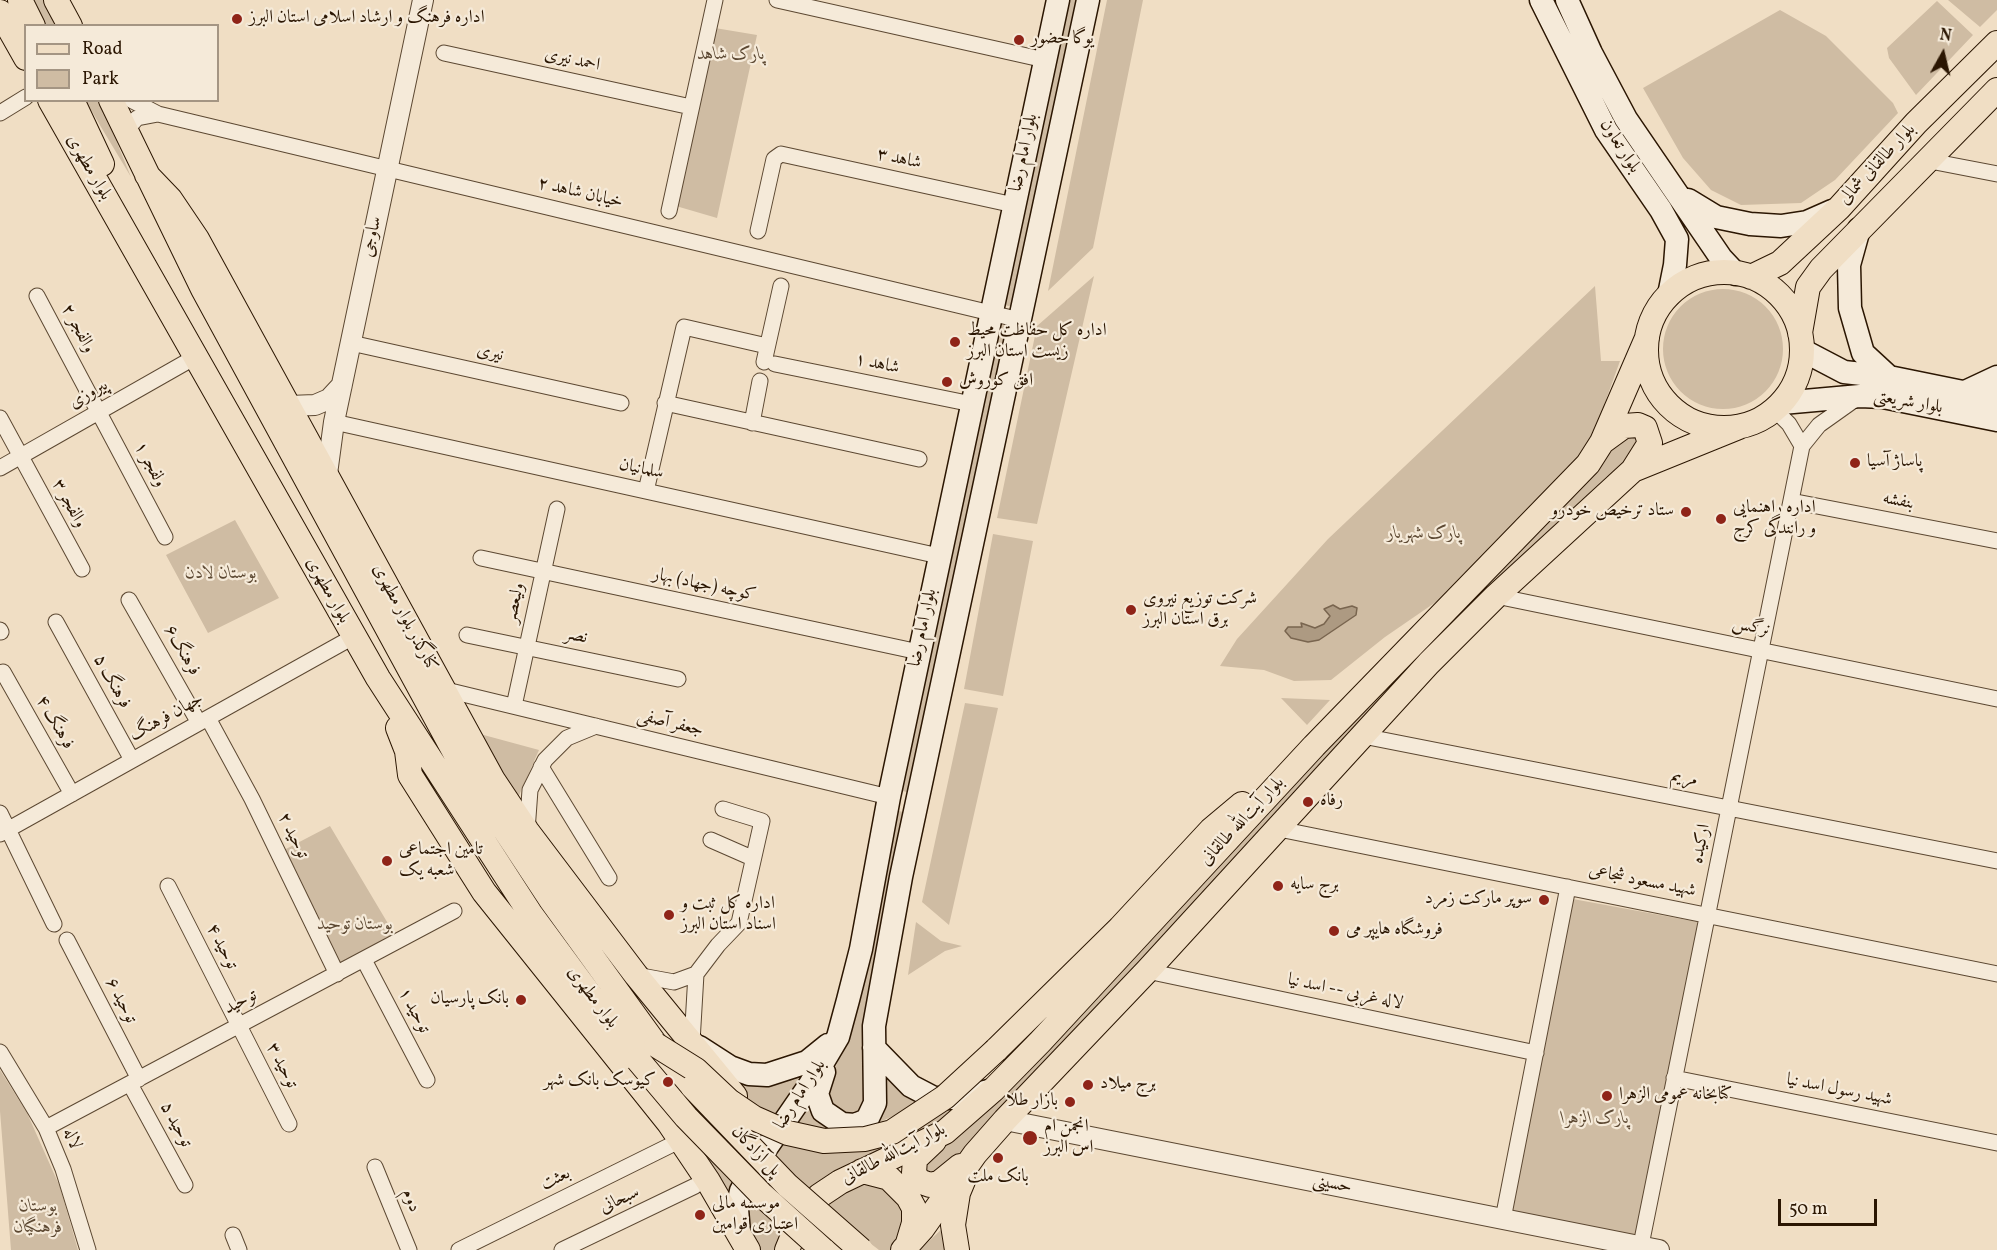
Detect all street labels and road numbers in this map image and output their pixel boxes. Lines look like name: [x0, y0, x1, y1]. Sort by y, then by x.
street label: احمد نیری: [542, 45, 602, 77]
street label: بلوار امام رضا: [1006, 112, 1044, 194]
street label: بلوار تعاون: [1594, 116, 1644, 178]
street label: بلوار طالقانی شمالی: [1835, 120, 1921, 210]
street label: بلوار مطهری: [61, 131, 115, 205]
street label: شاهد ۳: [875, 145, 923, 175]
street label: خیابان شاهد ۲: [535, 174, 625, 214]
street label: ساوجی: [358, 215, 388, 259]
street label: والفجر ۲: [55, 301, 99, 357]
street label: نیری: [474, 340, 506, 368]
street label: شاهد ۱: [853, 350, 901, 380]
street label: پیروزی: [66, 375, 112, 415]
street label: بلوار شریعتی: [1872, 386, 1944, 420]
street label: ولفجر ۱: [128, 439, 170, 491]
street label: سلمانیان: [617, 455, 665, 485]
street label: والفجر ۳: [46, 476, 90, 532]
street label: بنفشه: [1881, 488, 1915, 516]
street label: بلوار مطهری: [300, 554, 354, 628]
street label: کنارگذر بلوار مطهری: [367, 561, 441, 675]
street label: کوچه (جهاد) بهار: [650, 564, 758, 608]
street label: ولیعصر: [501, 581, 531, 625]
street label: بلوار امام رضا: [905, 587, 943, 669]
street label: نرگس: [1730, 613, 1772, 643]
street label: فرهنگ۶: [158, 622, 204, 680]
street label: نصر: [563, 624, 589, 650]
street label: فرهنگ ۵: [87, 651, 135, 713]
street label: جهان فرهنگ: [126, 689, 208, 747]
street label: فرهنگ ۴: [30, 692, 78, 754]
street label: جعفر آصفی: [635, 705, 705, 743]
street label: مریم: [1669, 766, 1699, 792]
street label: بلوار آیت‌الله طالقانی: [1196, 773, 1290, 871]
street label: توحید ۲: [272, 810, 312, 862]
street label: ارکیده: [1688, 822, 1716, 866]
street label: شهید مسعود شجاعی: [1587, 861, 1697, 903]
street label: توحید ۴: [200, 921, 242, 973]
street label: بلوار مطهری: [562, 963, 622, 1033]
street label: لاله غربی -- اسد نیا: [1285, 970, 1405, 1016]
street label: توحید ۶: [99, 975, 141, 1027]
street label: توحید: [221, 985, 261, 1021]
street label: توحید ۱: [392, 985, 434, 1037]
street label: توحید ۳: [260, 1040, 302, 1092]
street label: بلوار امام رضا: [770, 1056, 832, 1134]
street label: شهید رسول اسد نیا: [1784, 1070, 1894, 1112]
street label: توحید ۵: [154, 1099, 196, 1151]
street label: بلوار آیت‌الله طالقانی: [838, 1120, 950, 1190]
street label: پل آزادگان: [726, 1122, 784, 1182]
street label: لاله: [57, 1125, 85, 1153]
street label: بعثت: [538, 1164, 574, 1196]
street label: حسینی: [1311, 1171, 1353, 1199]
street label: سبحانی: [597, 1182, 643, 1220]
street label: دوم: [396, 1186, 424, 1216]

